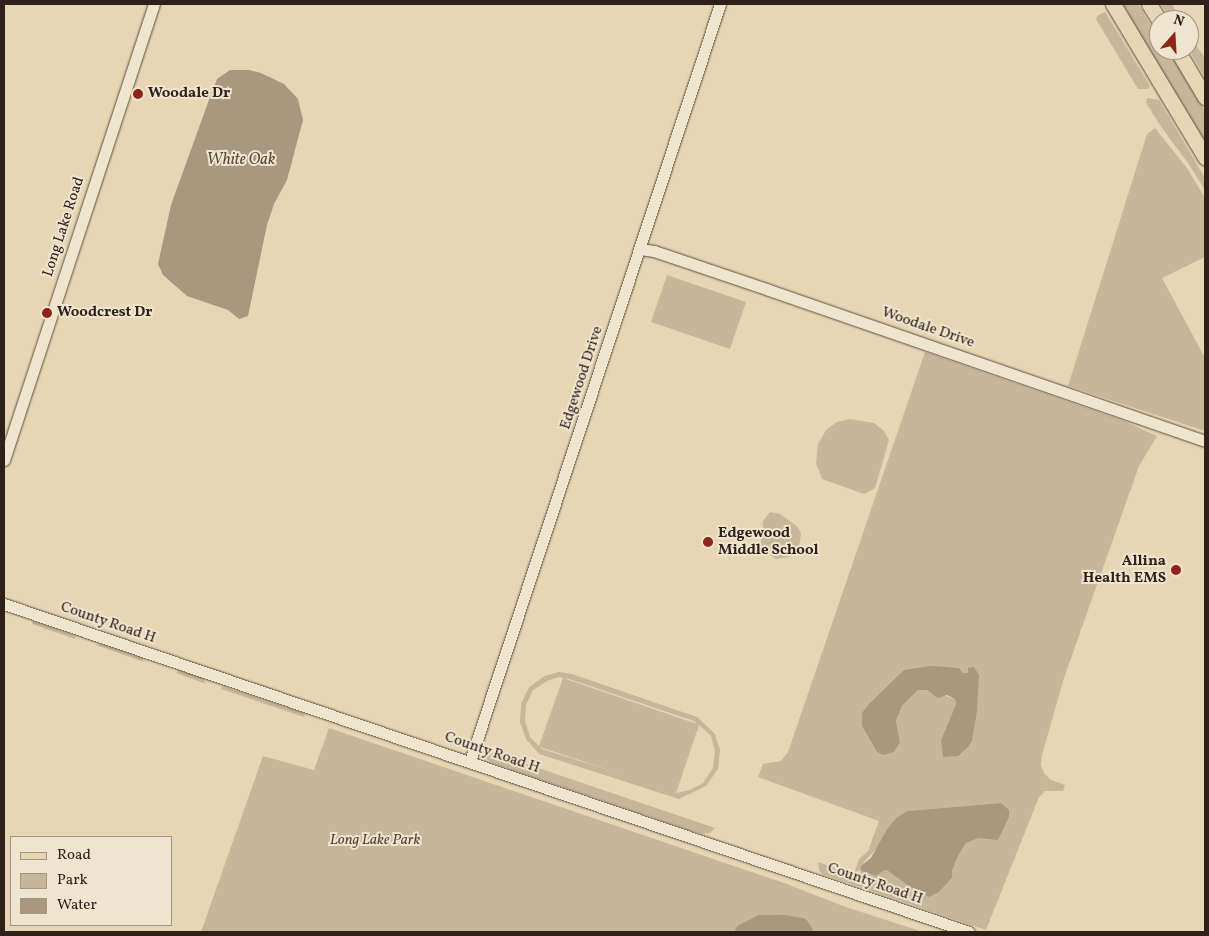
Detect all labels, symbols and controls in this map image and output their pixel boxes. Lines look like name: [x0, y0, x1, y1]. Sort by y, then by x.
north arrow: [1149, 10, 1199, 60]
text: N: [1171, 11, 1187, 32]
place label: Woodale Dr: [148, 85, 230, 103]
marker: Woodale Dr: [132, 88, 144, 100]
water label: White Oak: [207, 150, 275, 170]
street label: Long Lake Road: [39, 175, 89, 279]
place label: Woodcrest Dr: [57, 304, 152, 322]
street label: Woodale Drive: [879, 304, 977, 352]
marker: Woodcrest Dr: [41, 307, 53, 319]
street label: Edgewood Drive: [557, 324, 607, 432]
place label: Edgewood Middle School: [718, 524, 818, 559]
marker: Edgewood Middle School: [702, 536, 714, 548]
place label: Allina Health EMS: [1083, 552, 1166, 587]
marker: Allina Health EMS: [1170, 564, 1182, 576]
street label: County Road H: [58, 598, 158, 648]
street label: County Road H: [442, 728, 542, 778]
park label: Long Lake Park: [330, 832, 420, 850]
legend: [10, 836, 172, 926]
text: Road: [57, 845, 91, 866]
street label: County Road H: [825, 859, 925, 909]
text: Park: [57, 870, 88, 891]
text: Water: [57, 895, 97, 916]

